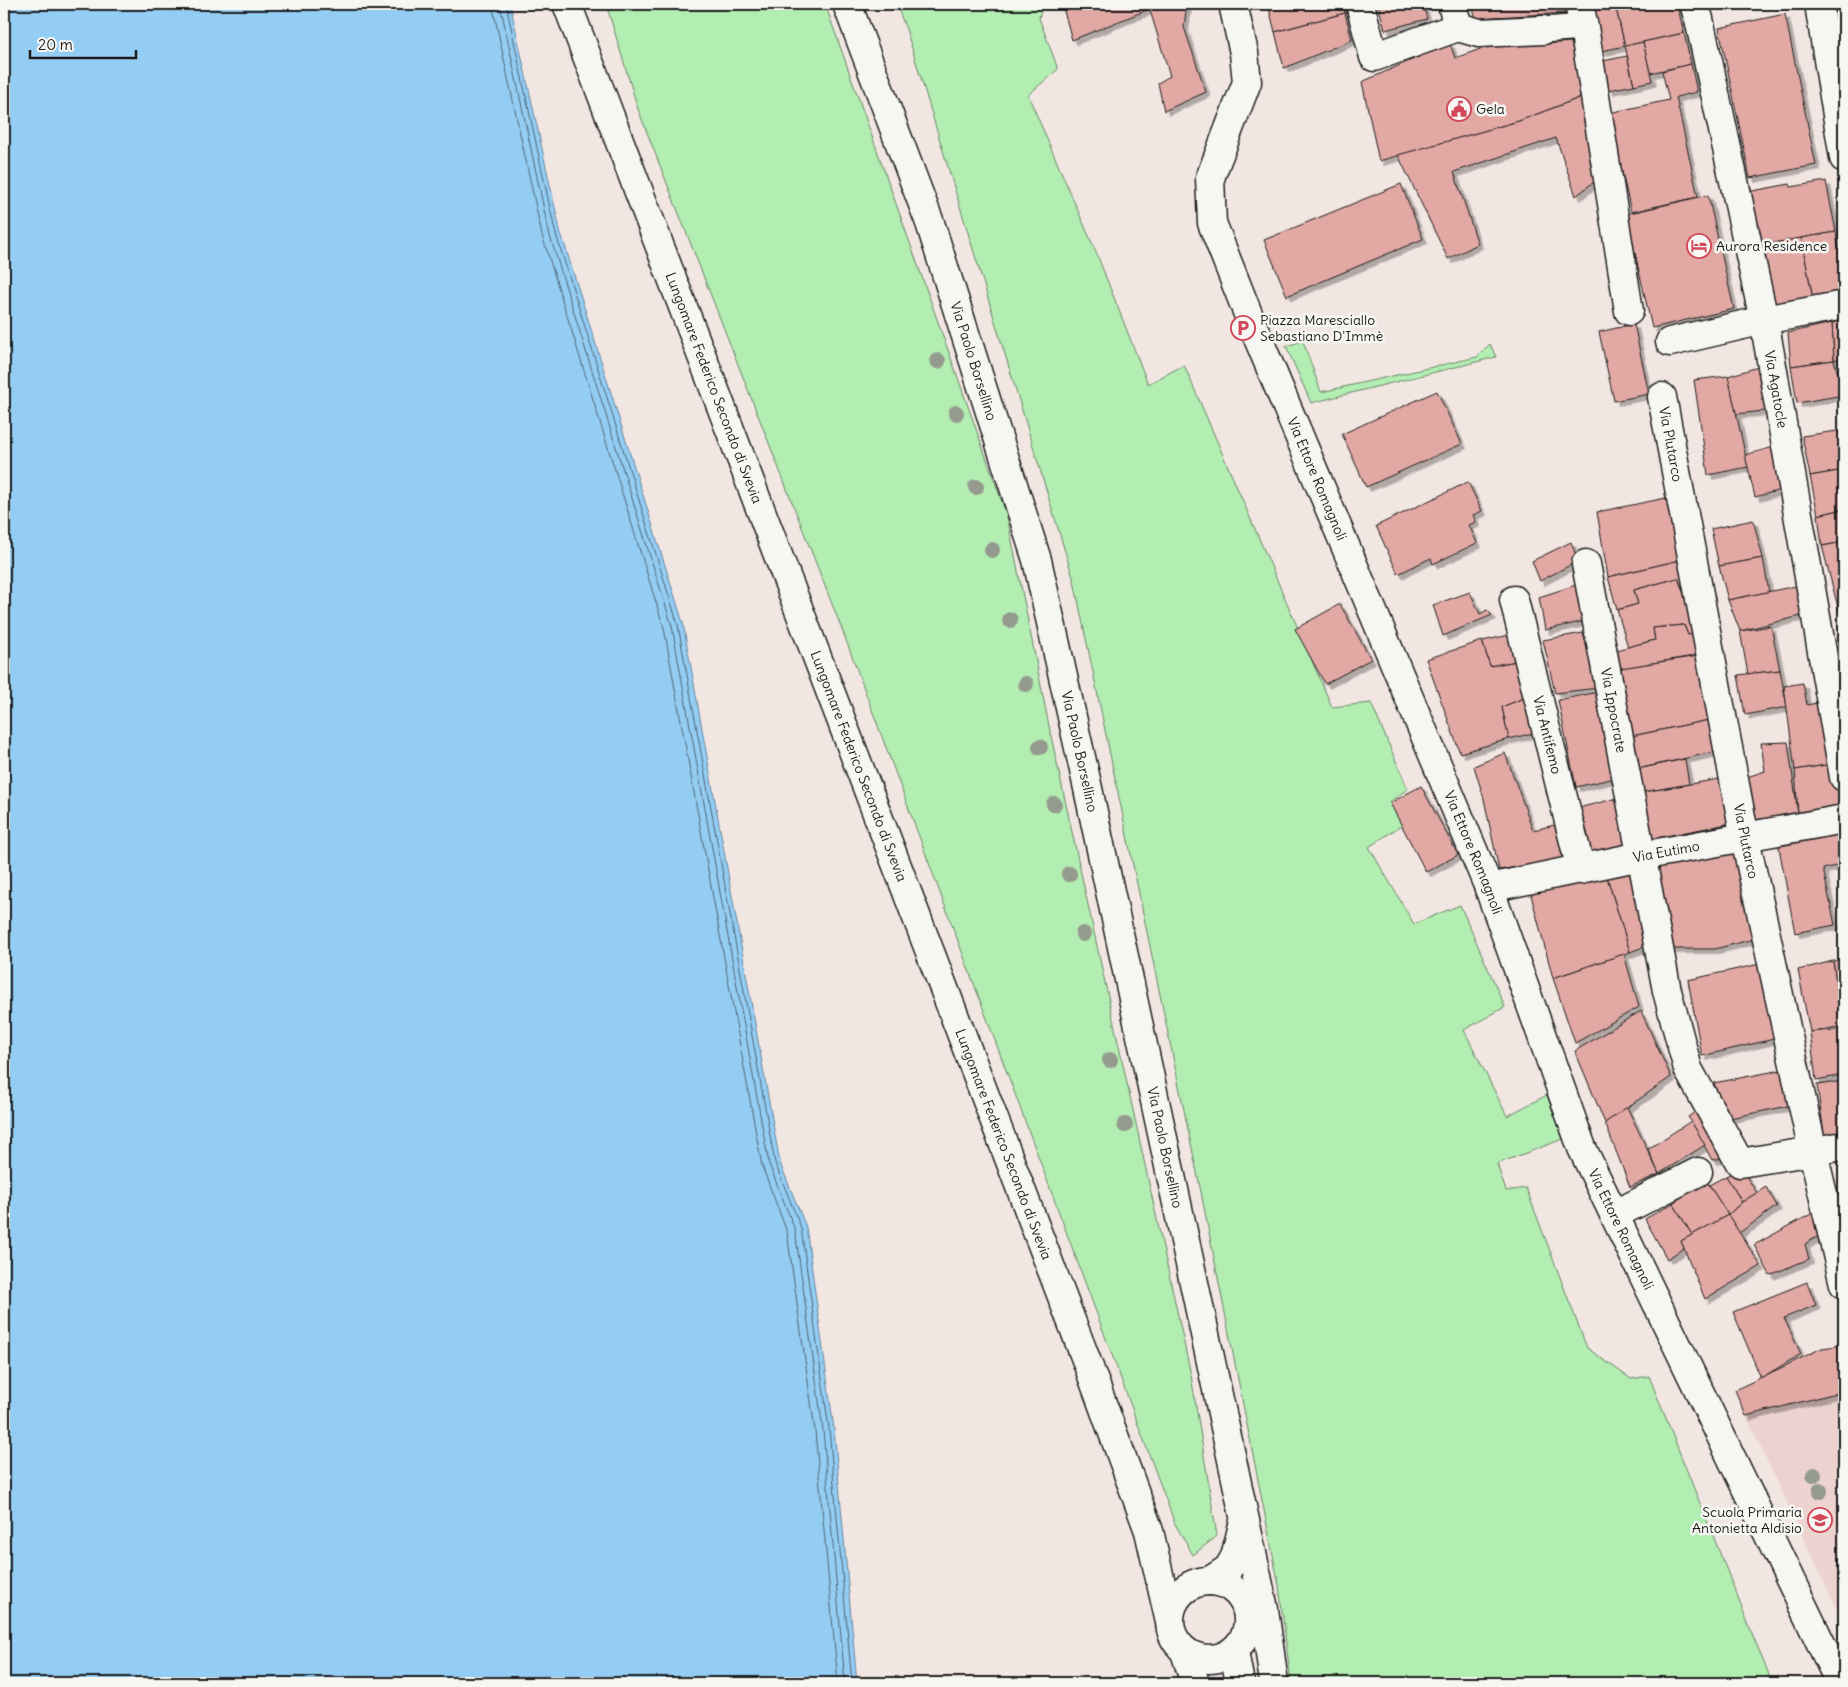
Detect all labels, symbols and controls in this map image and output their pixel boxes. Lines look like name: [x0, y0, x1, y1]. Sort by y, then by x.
scale bar: [30, 28, 136, 60]
text: 20 m: [38, 35, 73, 54]
public building icon: Gela: [1446, 96, 1472, 122]
place label: Gela: [1476, 100, 1505, 118]
hotel icon: Aurora Residence: [1686, 233, 1712, 259]
place label: Aurora Residence: [1716, 237, 1827, 255]
street label: Lungomare Federico Secondo di Svevia: [662, 270, 766, 506]
street label: Via Paolo Borsellino: [947, 299, 1001, 423]
place label: Piazza Maresciallo Sebastiano D'Immè: [1260, 311, 1383, 345]
parking icon: Piazza Maresciallo Sebastiano D'Immè: [1230, 315, 1256, 341]
street label: Via Agatocle: [1760, 349, 1792, 429]
street label: Via Plutarco: [1655, 405, 1687, 483]
street label: Via Ettore Romagnoli: [1283, 415, 1351, 543]
street label: Lungomare Federico Secondo di Svevia: [806, 648, 911, 884]
street label: Via Ippocrate: [1597, 667, 1631, 754]
street label: Via Paolo Borsellino: [1058, 689, 1102, 814]
street label: Via Antifemo: [1529, 694, 1566, 776]
street label: Via Ettore Romagnoli: [1440, 788, 1507, 917]
street label: Via Plutarco: [1730, 802, 1763, 880]
street label: Via Eutimo: [1631, 836, 1701, 866]
street label: Lungomare Federico Secondo di Svevia: [951, 1026, 1056, 1262]
street label: Via Paolo Borsellino: [1143, 1085, 1187, 1210]
street label: Via Ettore Romagnoli: [1584, 1166, 1658, 1292]
place label: Scuola Primaria Antonietta Aldisio: [1692, 1503, 1802, 1537]
school or university icon: Scuola Primaria Antonietta Aldisio: [1807, 1507, 1833, 1533]

